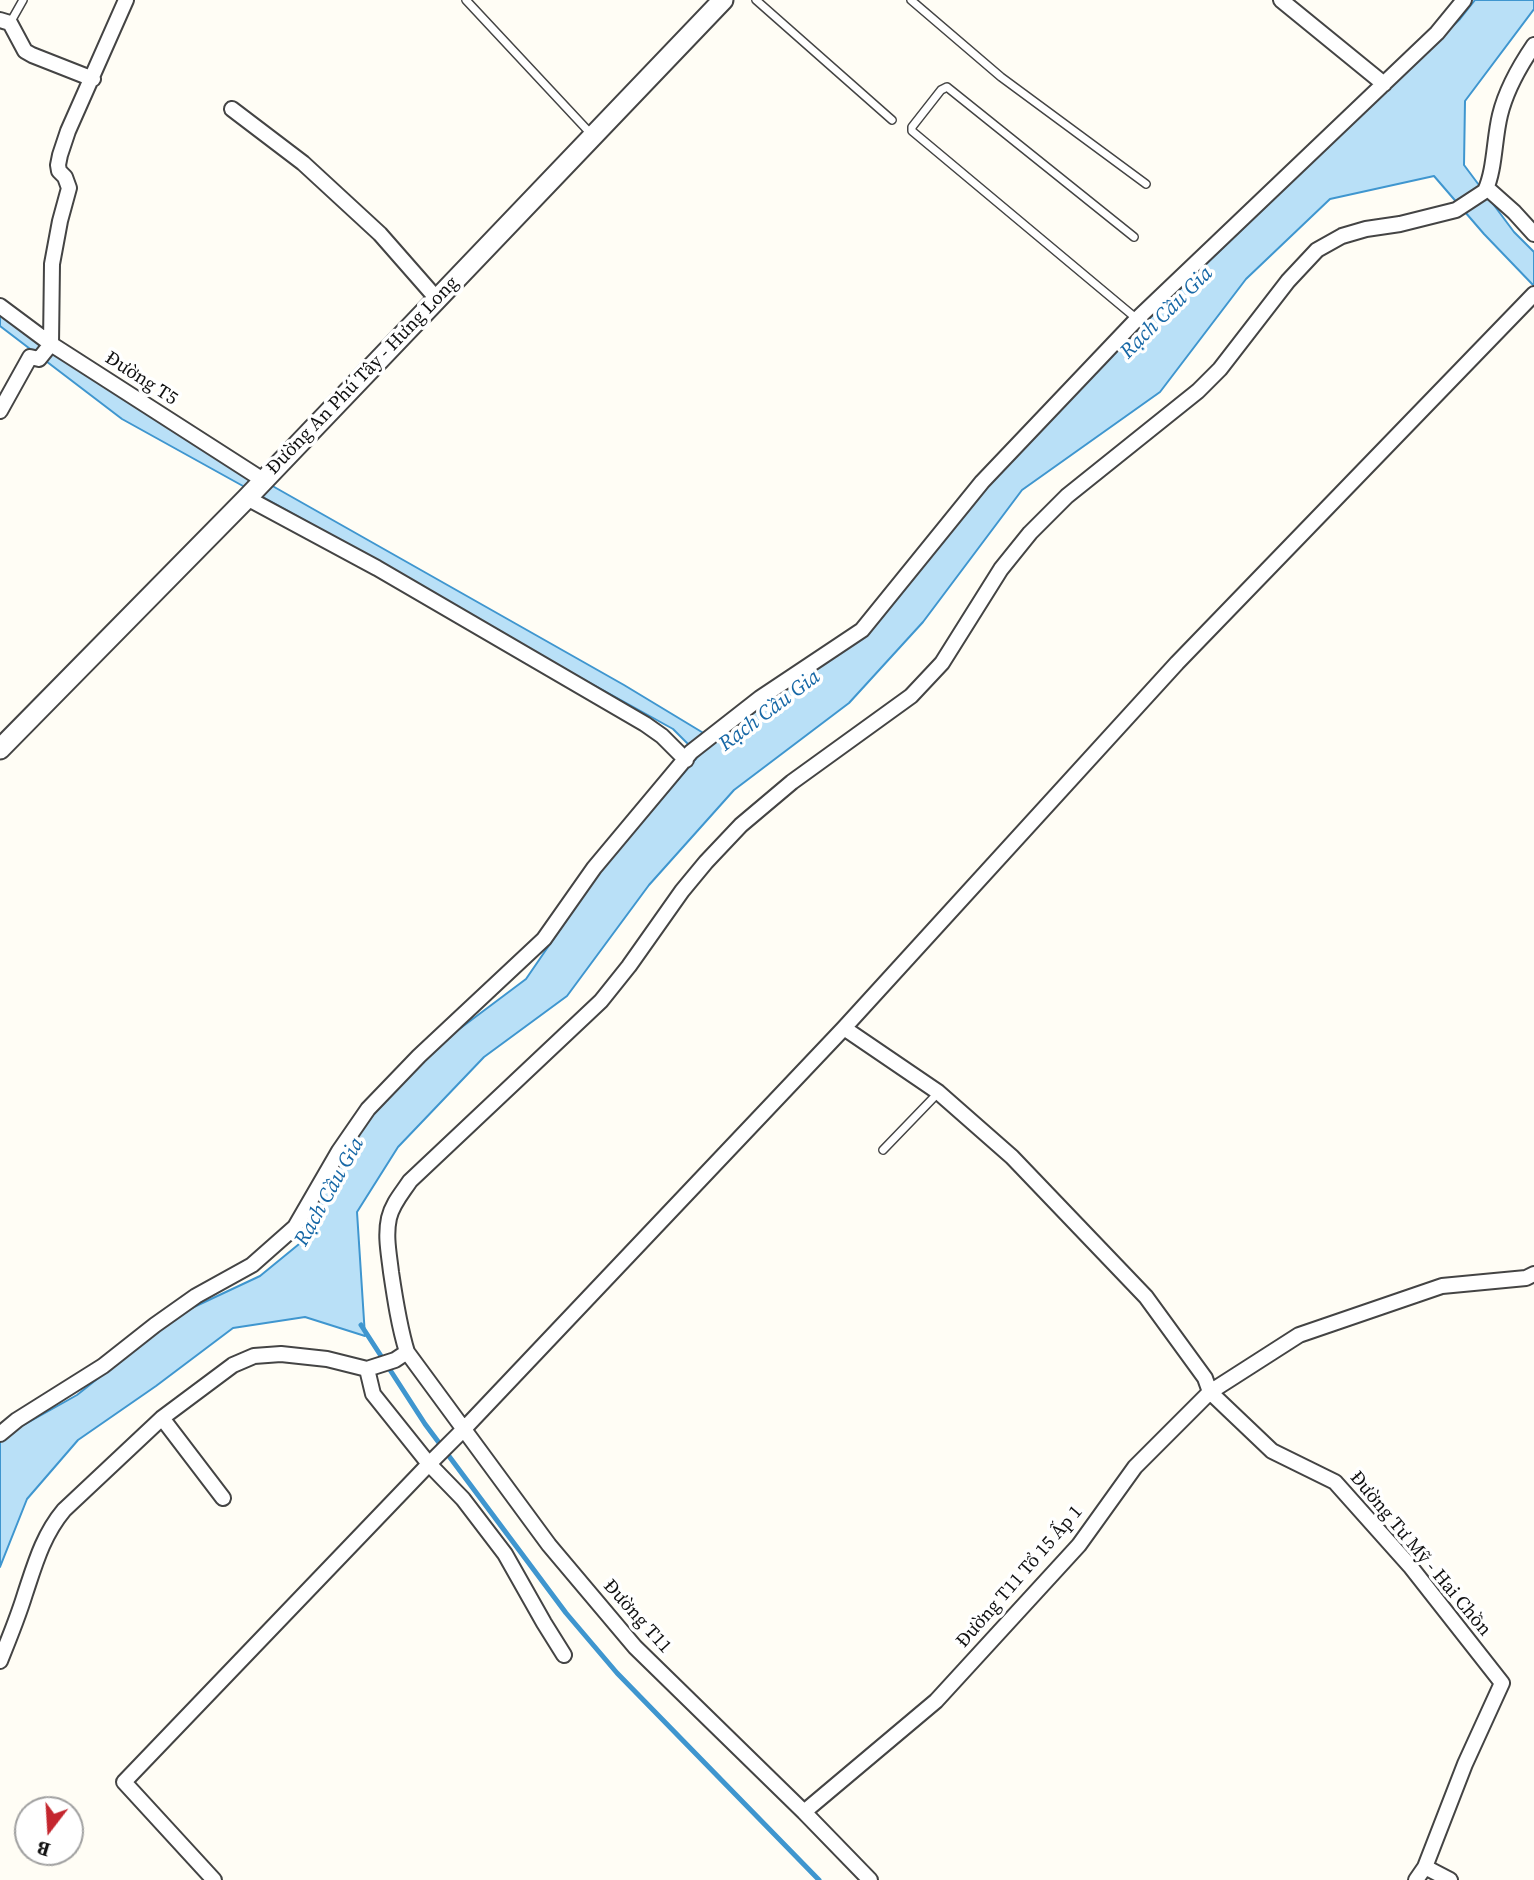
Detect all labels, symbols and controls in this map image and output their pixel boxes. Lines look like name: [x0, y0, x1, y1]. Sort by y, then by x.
water label: Rạch Cầu Gia: [1116, 262, 1218, 364]
street label: Đường An Phú Tây - Hưng Long: [262, 272, 464, 480]
street label: Đường T5: [101, 347, 181, 411]
water label: Rạch Cầu Gia: [714, 665, 826, 757]
water label: Rạch Cầu Gia: [290, 1133, 370, 1251]
street label: Đường Tư Mỹ - Hai Chồn: [1344, 1467, 1496, 1641]
street label: Đường T11 Tổ 15 Ấp 1: [952, 1501, 1088, 1653]
street label: Đường T11: [598, 1575, 676, 1659]
north arrow: [14, 1796, 84, 1866]
text: B: [34, 1835, 53, 1863]

